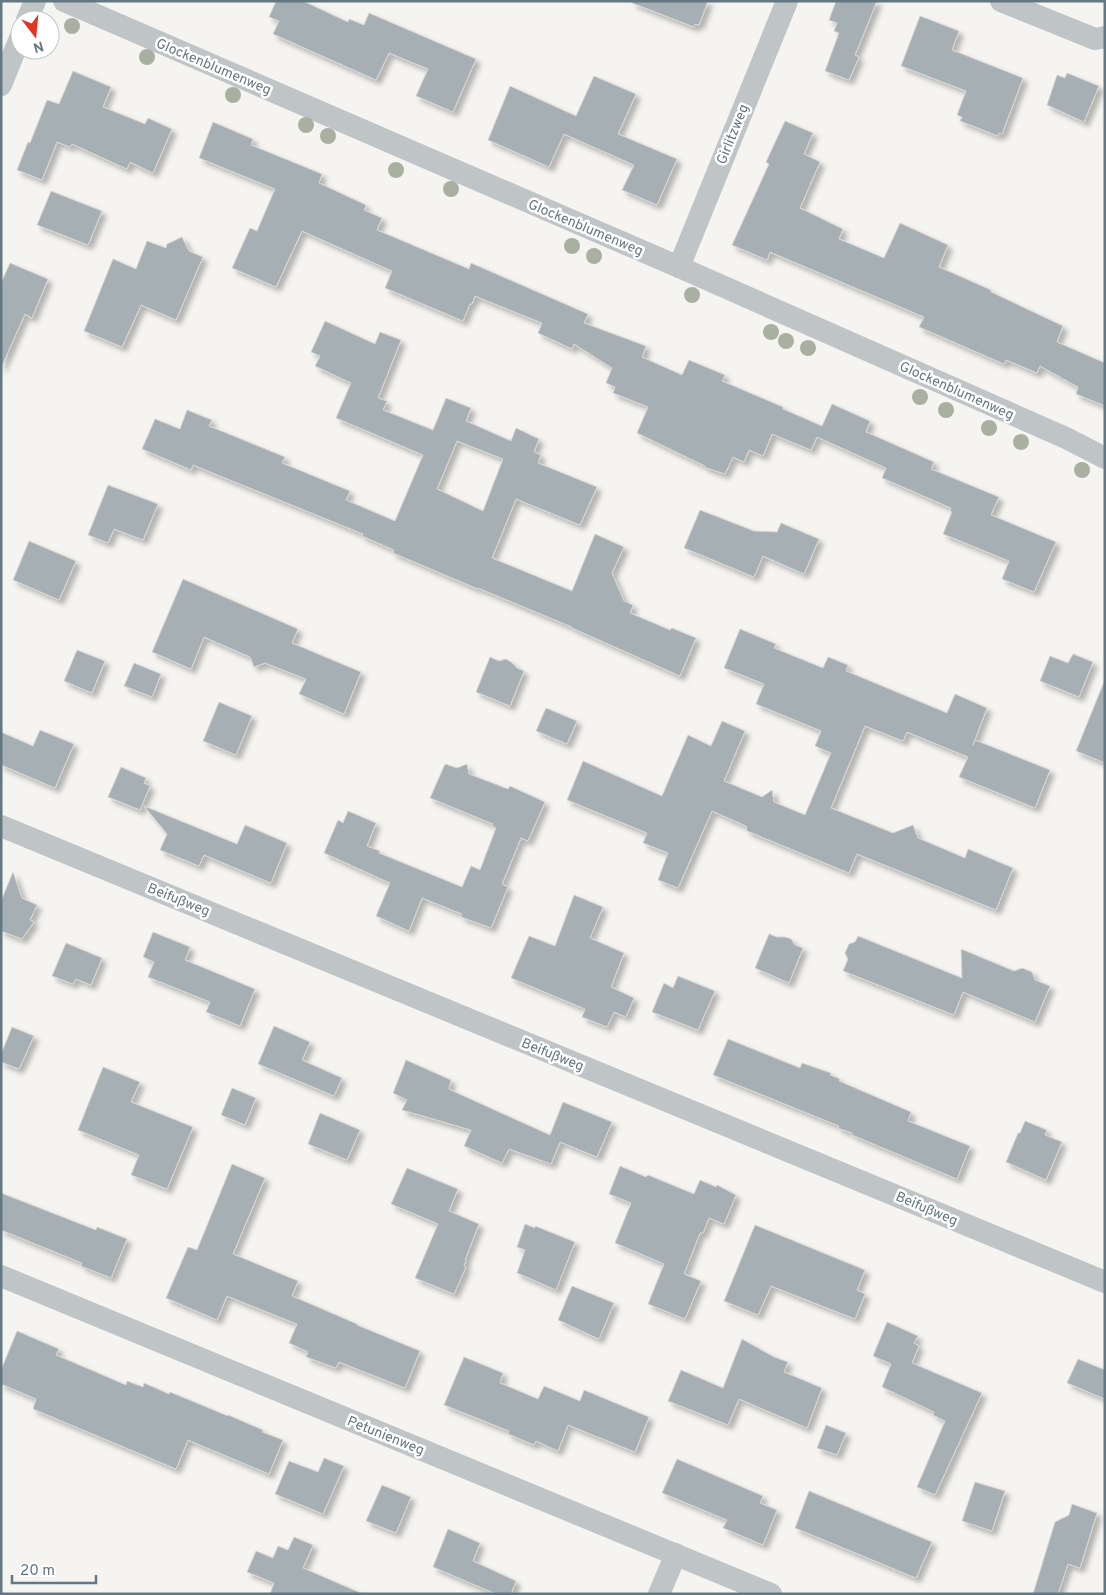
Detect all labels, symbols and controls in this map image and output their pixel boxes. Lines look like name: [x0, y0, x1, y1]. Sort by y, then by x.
north arrow: [10, 10, 60, 60]
street label: Glockenblumenweg: [153, 35, 274, 99]
text: N: [31, 36, 45, 56]
street label: Girlitzweg: [714, 102, 753, 167]
street label: Glockenblumenweg: [525, 196, 646, 260]
street label: Glockenblumenweg: [897, 358, 1016, 424]
street label: Beifußweg: [145, 880, 212, 921]
street label: Beifußweg: [519, 1035, 586, 1076]
street label: Beifußweg: [893, 1189, 960, 1230]
street label: Petunienweg: [344, 1413, 426, 1460]
scale bar: [12, 1552, 96, 1584]
text: 20 m: [20, 1562, 55, 1581]

